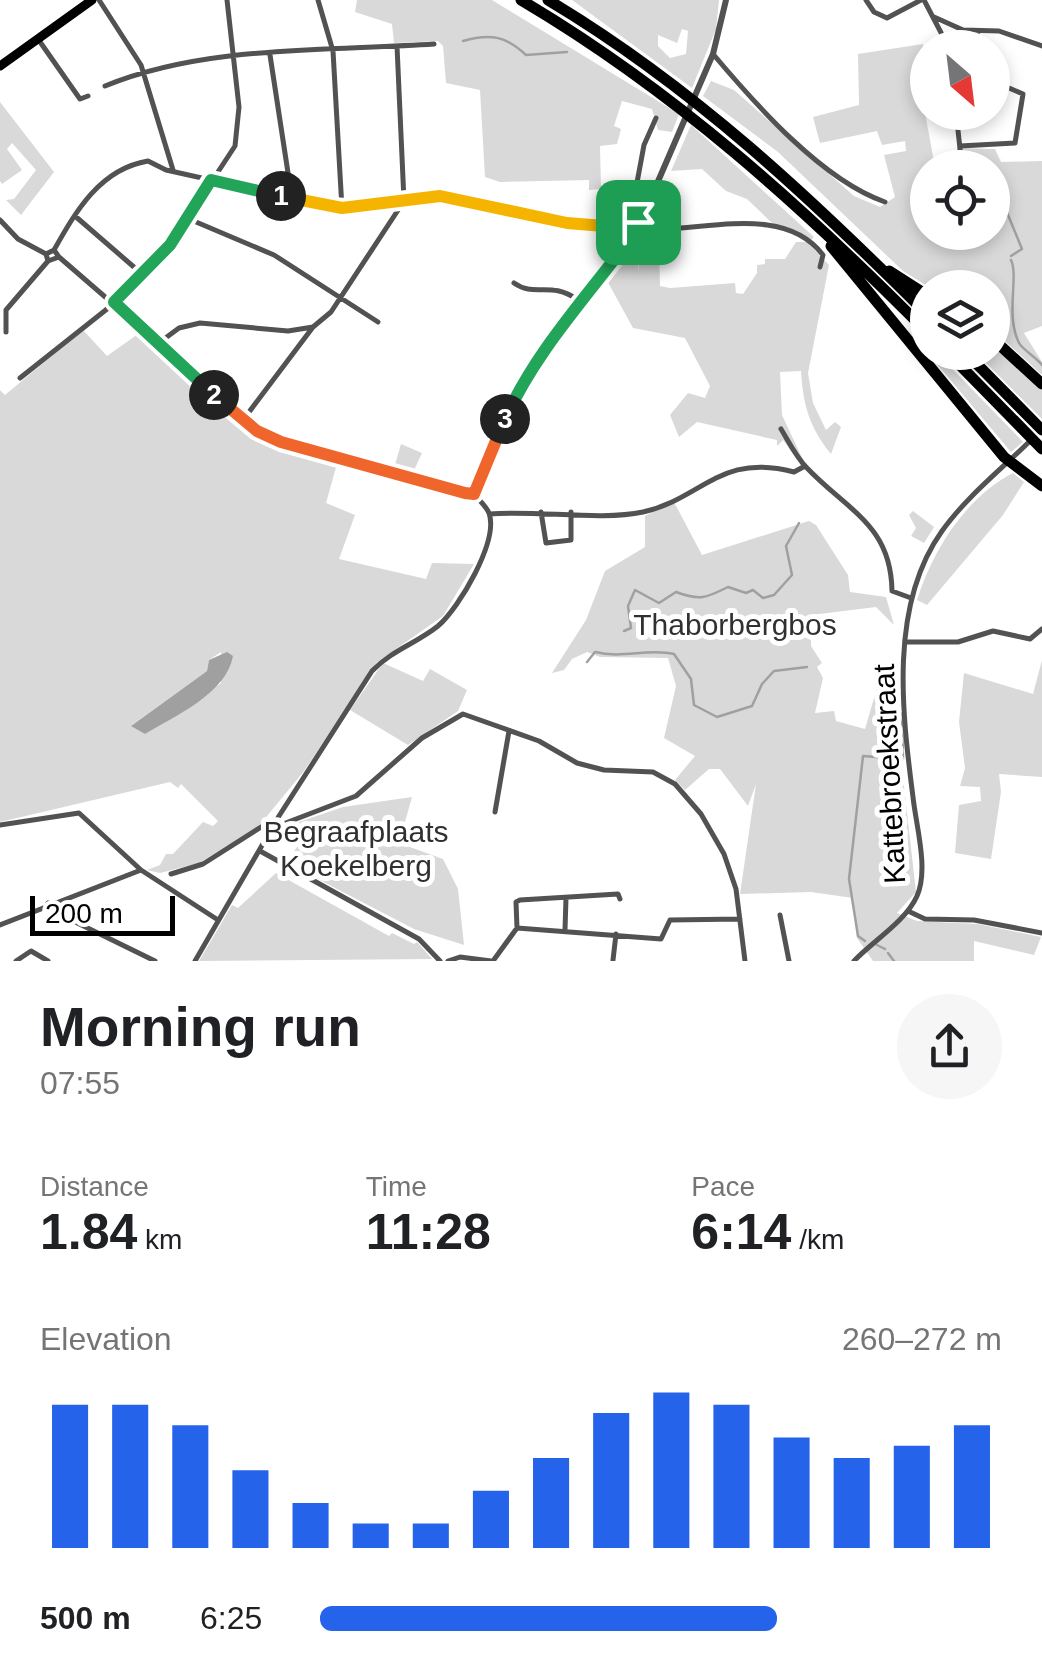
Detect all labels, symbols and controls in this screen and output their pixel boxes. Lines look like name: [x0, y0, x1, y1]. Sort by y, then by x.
north arrow: [910, 30, 1010, 130]
map controls: [910, 30, 1010, 370]
button: locate: [910, 150, 1010, 250]
pin: 1: [256, 171, 306, 221]
text: 1: [273, 180, 289, 211]
pin: [596, 180, 681, 265]
icon: arrive: [611, 195, 666, 250]
button: layers: [910, 270, 1010, 370]
pin: 2: [189, 370, 239, 420]
text: 2: [206, 379, 222, 410]
pin: 3: [480, 394, 530, 444]
text: 3: [497, 403, 513, 434]
park label: Thaborbergbos: [633, 608, 837, 641]
street label: Kattebroekstraat: [867, 663, 911, 885]
park label: Begraafplaats Koekelberg: [263, 815, 449, 882]
scale bar: [30, 891, 175, 936]
text: 200 m: [45, 898, 123, 929]
button: share: [897, 994, 1002, 1099]
text: Morning run: [40, 996, 361, 1058]
text: 07:55: [40, 1065, 120, 1101]
text: Distance: [40, 1171, 149, 1202]
text: Time: [366, 1171, 427, 1202]
text: Pace: [691, 1171, 755, 1202]
text: 1.84: [40, 1204, 137, 1260]
text: 11:28: [366, 1204, 491, 1260]
text: 6:14: [691, 1204, 791, 1260]
text: km: [137, 1224, 182, 1255]
text: /km: [791, 1224, 844, 1255]
text: Elevation: [40, 1321, 172, 1357]
text: 260–272 m: [842, 1321, 1002, 1357]
text: 500 m: [40, 1600, 131, 1636]
text: 6:25: [200, 1600, 262, 1636]

